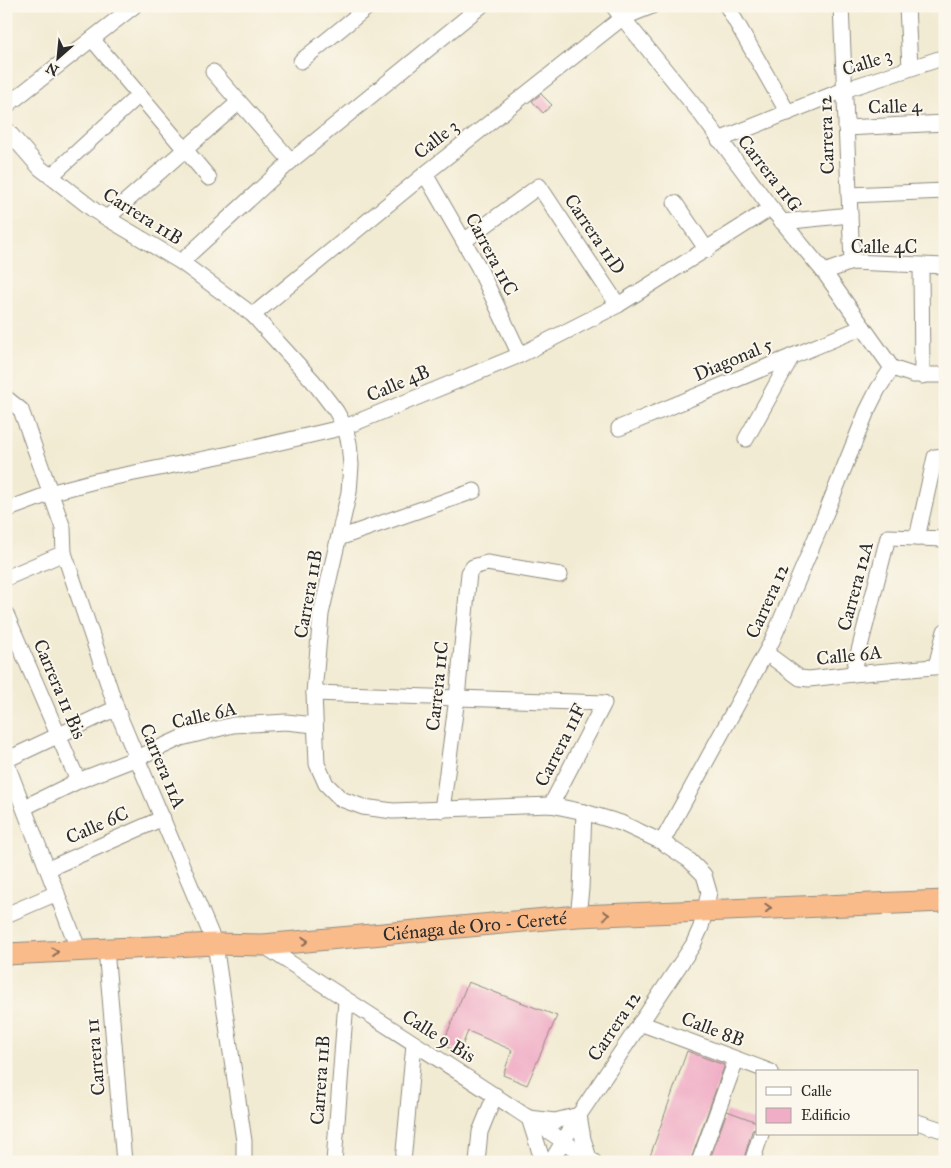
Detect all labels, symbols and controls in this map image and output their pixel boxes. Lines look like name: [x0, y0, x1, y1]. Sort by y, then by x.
north arrow: [32, 32, 82, 82]
street label: Calle 3: [839, 43, 895, 81]
text: N: [43, 59, 61, 79]
street label: Carrera 12: [813, 94, 839, 175]
street label: Calle 4: [868, 94, 923, 118]
street label: Calle 3: [409, 114, 463, 164]
street label: Carrera 11G: [733, 130, 807, 216]
street label: Carrera 11B: [99, 182, 187, 250]
street label: Carrera 11D: [560, 189, 630, 279]
street label: Carrera 11C: [461, 209, 523, 299]
street label: Calle 4C: [851, 235, 917, 258]
street label: Diagonal 5: [690, 332, 776, 387]
street label: Calle 4B: [363, 359, 433, 407]
street label: Carrera 12A: [832, 538, 878, 633]
street label: Carrera 11B: [289, 548, 327, 640]
street label: Carrera 12: [740, 560, 794, 642]
street label: Carrera 11 Bis: [29, 636, 91, 742]
street label: Carrera 11C: [421, 640, 453, 732]
street label: Calle 6A: [815, 640, 883, 670]
street label: Calle 6A: [169, 696, 239, 734]
street label: Carrera 11F: [529, 699, 591, 790]
street label: Carrera 11A: [135, 720, 191, 812]
street label: Calle 6C: [62, 801, 132, 849]
one-way arrow: [764, 903, 772, 913]
street label: Ciénaga de Oro - Cereté: [382, 906, 568, 945]
one-way arrow: [602, 910, 610, 920]
one-way arrow: [301, 936, 309, 947]
one-way arrow: [51, 947, 59, 958]
street label: Carrera 12: [582, 986, 646, 1065]
street label: Calle 9 Bis: [398, 1004, 480, 1068]
street label: Calle 8B: [678, 1006, 748, 1052]
street label: Carrera 11: [80, 1018, 110, 1096]
street label: Carrera 11B: [305, 1034, 335, 1126]
legend: [756, 1070, 918, 1136]
text: Calle: [801, 1082, 832, 1100]
text: Edificio: [801, 1106, 850, 1124]

